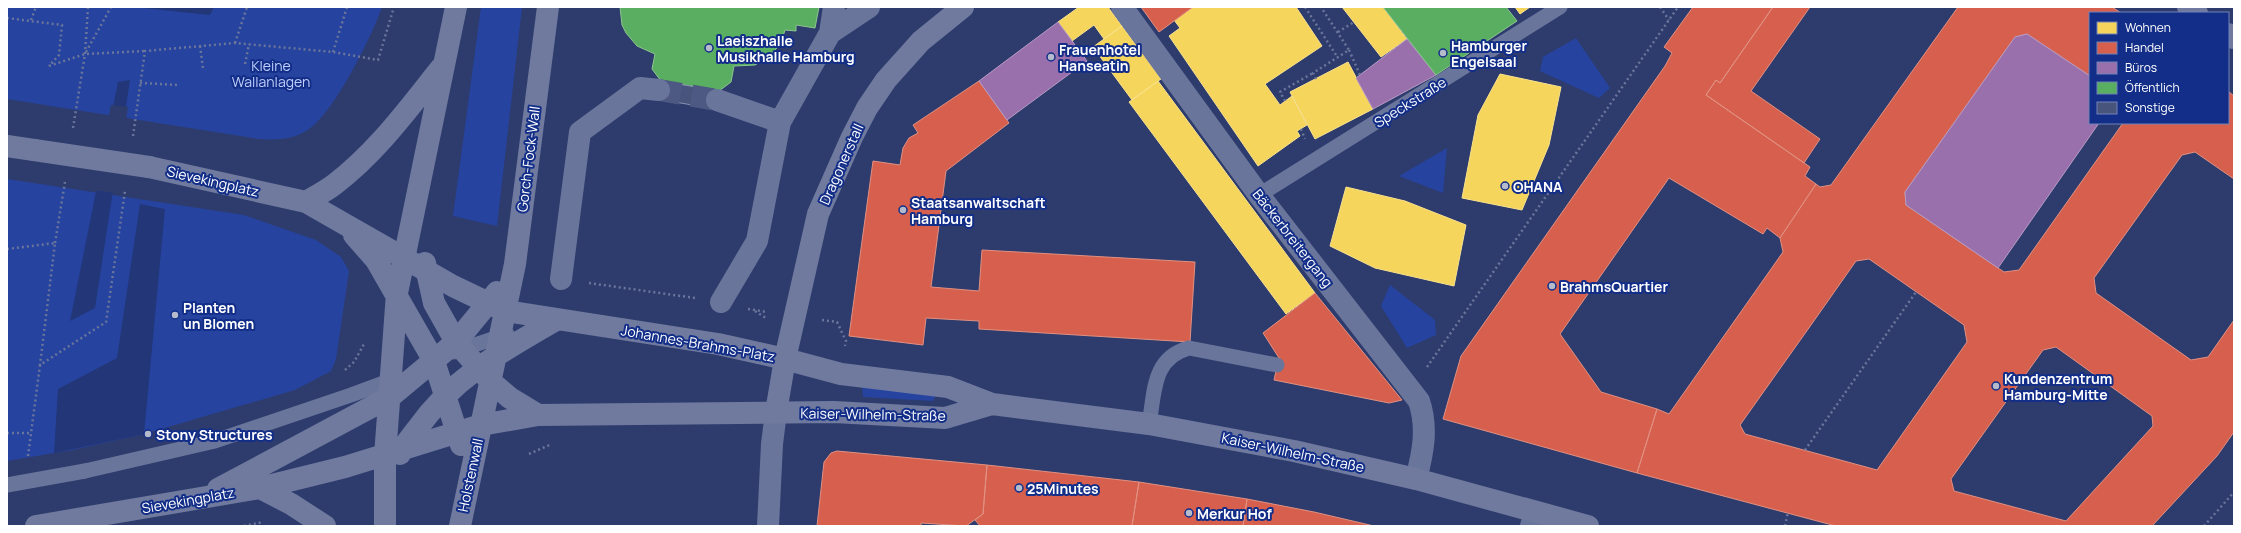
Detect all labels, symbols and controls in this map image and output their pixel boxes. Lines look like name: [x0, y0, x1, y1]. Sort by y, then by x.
legend: [2089, 12, 2229, 124]
text: Wohnen: [2125, 19, 2171, 36]
place label: Laeiszhalle Musikhalle Hamburg: [717, 31, 855, 66]
place label: Hamburger Engelsaal: [1451, 36, 1527, 71]
text: Handel: [2125, 39, 2164, 56]
place label: Frauenhotel Hanseatin: [1059, 40, 1141, 75]
marker: Laeiszhalle Musikhalle Hamburg: [704, 43, 714, 53]
marker: Hamburger Engelsaal: [1438, 48, 1448, 58]
marker: Frauenhotel Hanseatin: [1046, 52, 1056, 62]
park label: Kleine Wallanlagen: [232, 56, 310, 91]
text: Büros: [2125, 59, 2157, 76]
street label: Speckstraße: [1370, 72, 1450, 132]
text: Öffentlich: [2125, 79, 2180, 96]
text: Sonstige: [2125, 99, 2175, 116]
street label: Gorch-Fock-Wall: [512, 105, 544, 213]
street label: Dragonerstall: [815, 120, 867, 208]
street label: Sievekingplatz: [165, 161, 261, 201]
place label: OHANA: [1513, 177, 1563, 196]
marker: OHANA: [1500, 181, 1510, 191]
street label: Bäckerbreitergang: [1249, 185, 1337, 291]
place label: Staatsanwaltschaft Hamburg: [911, 193, 1046, 228]
marker: Staatsanwaltschaft Hamburg: [898, 205, 908, 215]
place label: BrahmsQuartier: [1560, 277, 1669, 296]
marker: BrahmsQuartier: [1547, 281, 1557, 291]
place label: Planten un Blomen: [183, 298, 254, 333]
marker: Planten un Blomen: [170, 310, 180, 320]
street label: Johannes-Brahms-Platz: [620, 320, 776, 366]
place label: Kundenzentrum Hamburg-Mitte: [2004, 369, 2112, 404]
marker: Kundenzentrum Hamburg-Mitte: [1991, 381, 2001, 391]
street label: Kaiser-Wilhelm-Straße: [800, 403, 946, 425]
place label: Stony Structures: [156, 425, 273, 444]
street label: Kaiser-Wilhelm-Straße: [1220, 428, 1366, 476]
marker: Stony Structures: [143, 429, 153, 439]
street label: Holstenwall: [453, 436, 487, 514]
place label: 25Minutes: [1027, 479, 1099, 498]
street label: Sievekingplatz: [140, 482, 236, 518]
marker: 25Minutes: [1014, 483, 1024, 493]
place label: Merkur Hof: [1197, 504, 1272, 523]
marker: Merkur Hof: [1184, 508, 1194, 518]

